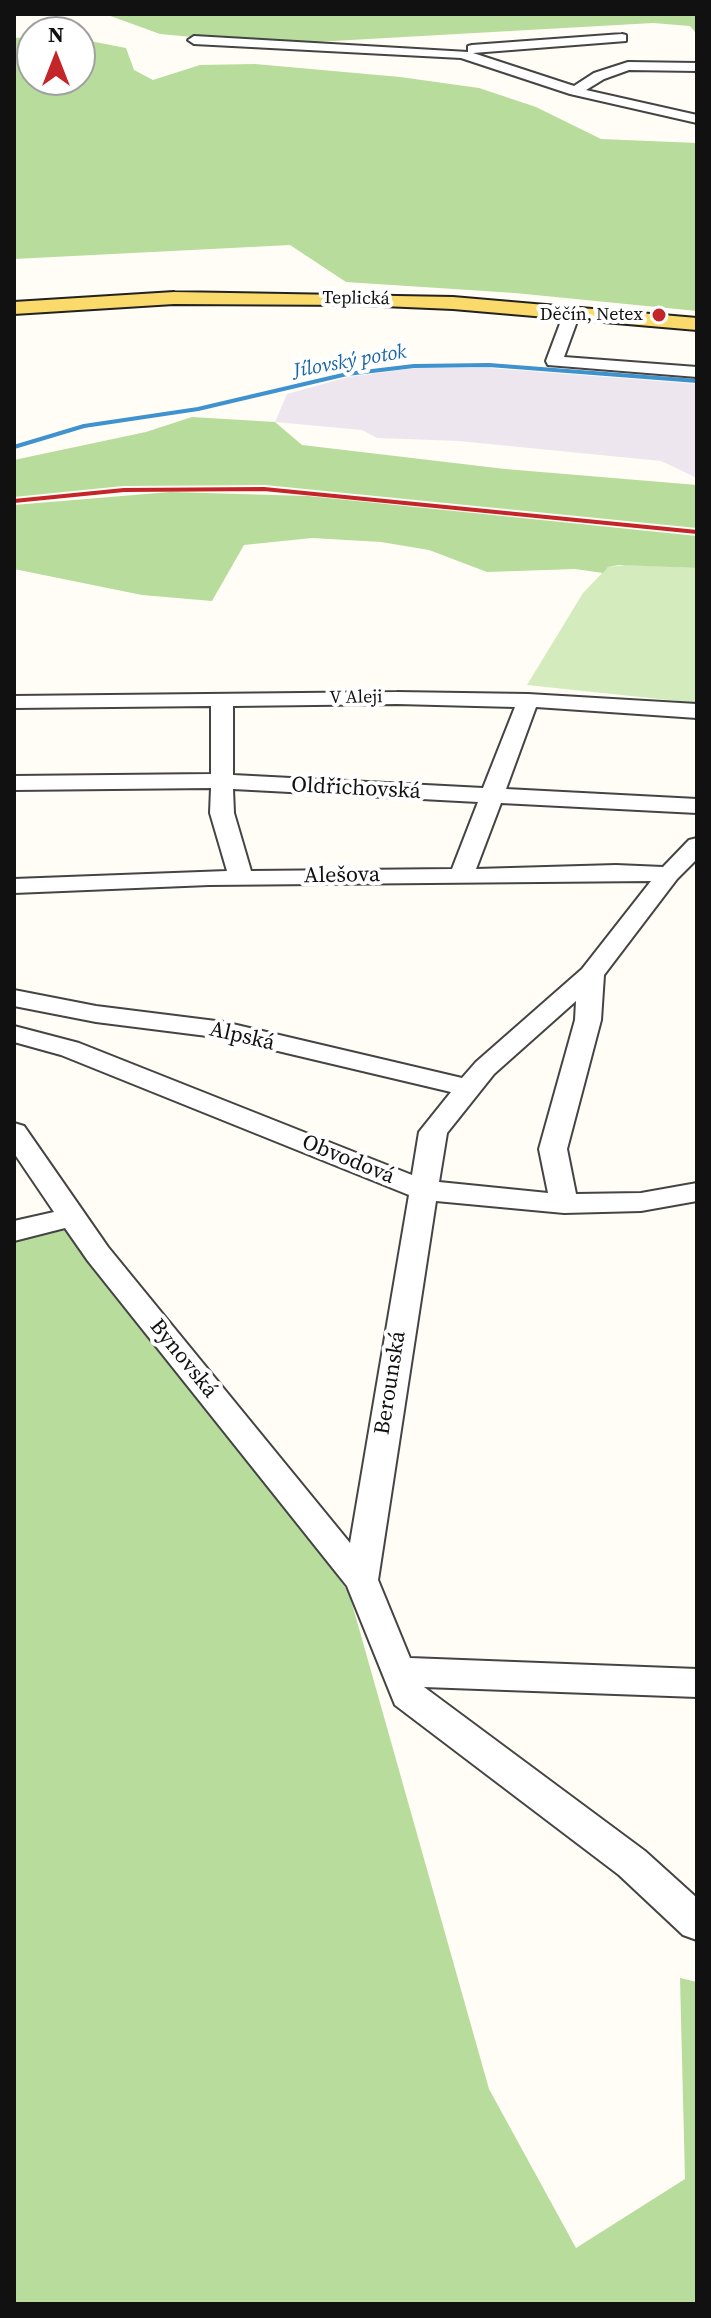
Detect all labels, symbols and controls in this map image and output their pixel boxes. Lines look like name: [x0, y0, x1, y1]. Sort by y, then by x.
north arrow: [16, 16, 96, 96]
text: N: [48, 19, 64, 49]
street label: Teplická: [322, 288, 390, 310]
place label: Děčín, Netex: [540, 304, 643, 326]
marker: Děčín, Netex: [650, 306, 668, 324]
water label: Jílovský potok: [292, 340, 408, 384]
street label: V Aleji: [329, 687, 383, 709]
street label: Oldřichovská: [291, 772, 421, 806]
street label: Alešova: [304, 862, 380, 890]
street label: Alpská: [207, 1017, 277, 1057]
street label: Obvodová: [298, 1129, 398, 1191]
street label: Bynovská: [143, 1314, 223, 1404]
street label: Berounská: [370, 1329, 412, 1437]

